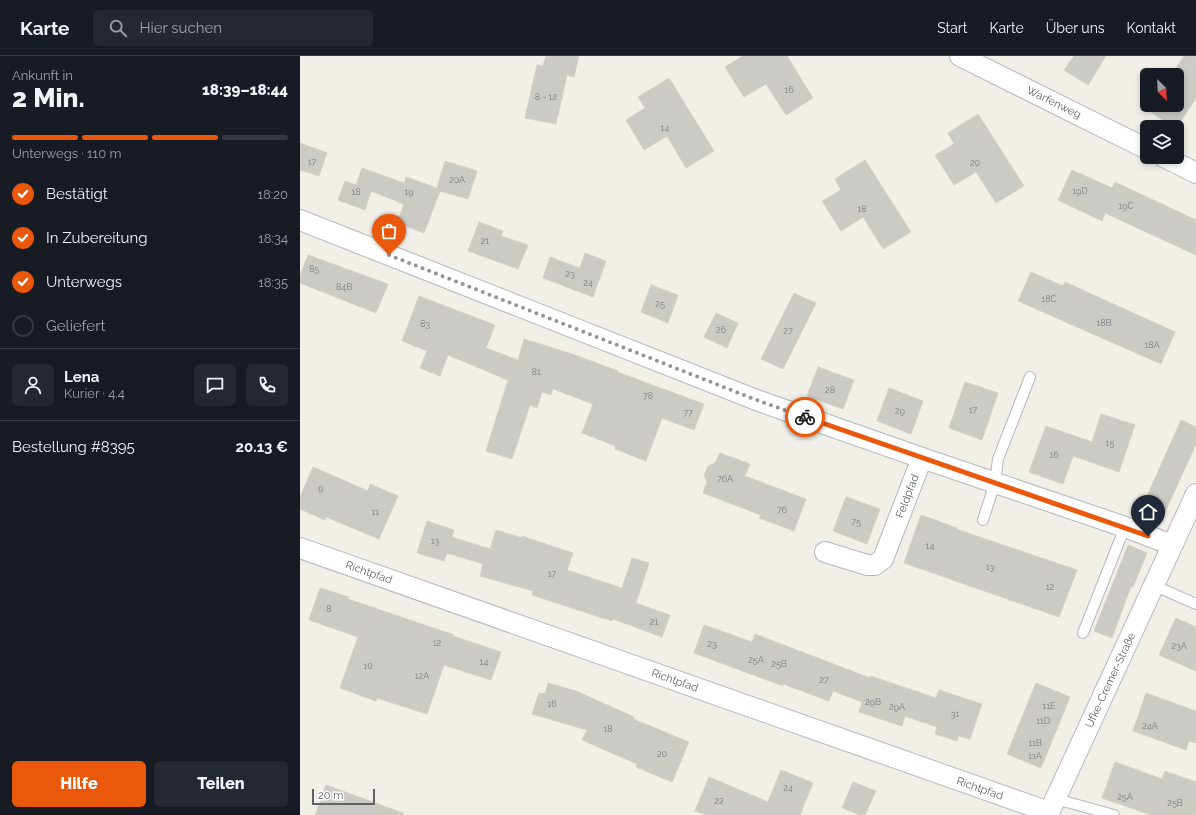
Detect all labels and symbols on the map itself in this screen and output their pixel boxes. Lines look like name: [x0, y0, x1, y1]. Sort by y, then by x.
north arrow: [1140, 68, 1184, 112]
street label: Warfenweg: [1024, 84, 1083, 121]
house number: 16: [784, 85, 794, 95]
house number: 8 - 12: [535, 92, 557, 102]
house number: 14: [661, 123, 669, 133]
house number: 17: [308, 157, 316, 167]
house number: 20: [970, 158, 981, 168]
house number: 20A: [449, 175, 465, 185]
house number: 19D: [1072, 186, 1088, 196]
house number: 18: [351, 187, 361, 197]
house number: 19: [404, 187, 414, 197]
house number: 19C: [1118, 201, 1134, 211]
house number: 18: [857, 204, 867, 214]
pin: [372, 214, 406, 255]
house number: 21: [481, 236, 489, 246]
house number: 85: [309, 264, 319, 274]
house number: 23: [565, 269, 575, 279]
house number: 24: [583, 278, 593, 288]
house number: 84B: [336, 282, 352, 292]
house number: 18C: [1041, 294, 1057, 304]
house number: 25: [655, 299, 665, 309]
house number: 18B: [1096, 318, 1112, 328]
house number: 83: [420, 319, 430, 329]
house number: 26: [716, 325, 727, 335]
house number: 27: [783, 326, 793, 336]
house number: 18A: [1144, 340, 1160, 350]
house number: 81: [531, 367, 541, 377]
house number: 28: [825, 385, 835, 395]
house number: 78: [643, 391, 653, 401]
courier: [785, 397, 825, 437]
house number: 17: [969, 405, 977, 415]
house number: 29: [895, 406, 905, 416]
house number: 77: [683, 408, 693, 418]
house number: 15: [1106, 438, 1114, 448]
house number: 16: [1049, 450, 1059, 460]
street label: Feldpfad: [893, 472, 922, 520]
house number: 76A: [717, 474, 733, 484]
house number: 9: [318, 483, 324, 493]
pin: [1131, 495, 1165, 536]
house number: 76: [777, 505, 788, 515]
house number: 11: [371, 507, 379, 517]
house number: 75: [851, 517, 861, 527]
house number: 13: [431, 536, 440, 546]
house number: 14: [926, 541, 934, 551]
street label: Richtpfad: [344, 558, 394, 587]
house number: 13: [986, 562, 995, 572]
house number: 17: [548, 569, 556, 579]
house number: 12: [1046, 582, 1055, 592]
house number: 8: [326, 604, 332, 614]
house number: 21: [650, 617, 658, 627]
street label: Ufke-Cremer-Straße: [1083, 630, 1138, 730]
house number: 12: [433, 638, 442, 648]
house number: 23: [707, 639, 717, 649]
house number: 23A: [1171, 641, 1187, 651]
house number: 25A: [748, 655, 764, 665]
house number: 14: [480, 657, 488, 667]
house number: 25B: [771, 659, 787, 669]
house number: 10: [363, 661, 373, 671]
street label: Richtpfad: [650, 666, 700, 695]
house number: 12A: [415, 671, 429, 681]
house number: 27: [819, 675, 829, 685]
house number: 29B: [865, 697, 881, 707]
house number: 16: [547, 699, 557, 709]
house number: 11E: [1042, 701, 1056, 711]
house number: 29A: [889, 702, 905, 712]
house number: 31: [951, 709, 959, 719]
house number: 11D: [1036, 716, 1051, 726]
house number: 24A: [1142, 721, 1158, 731]
house number: 18: [603, 724, 613, 734]
house number: 11B: [1028, 738, 1042, 748]
house number: 20: [657, 749, 668, 759]
house number: 11A: [1028, 751, 1042, 761]
street label: Richtpfad: [955, 774, 1005, 803]
house number: 24: [783, 783, 793, 793]
scale bar: [312, 787, 375, 806]
house number: 25A: [1117, 792, 1133, 802]
house number: 22: [714, 796, 724, 806]
house number: 25B: [1167, 798, 1183, 808]

